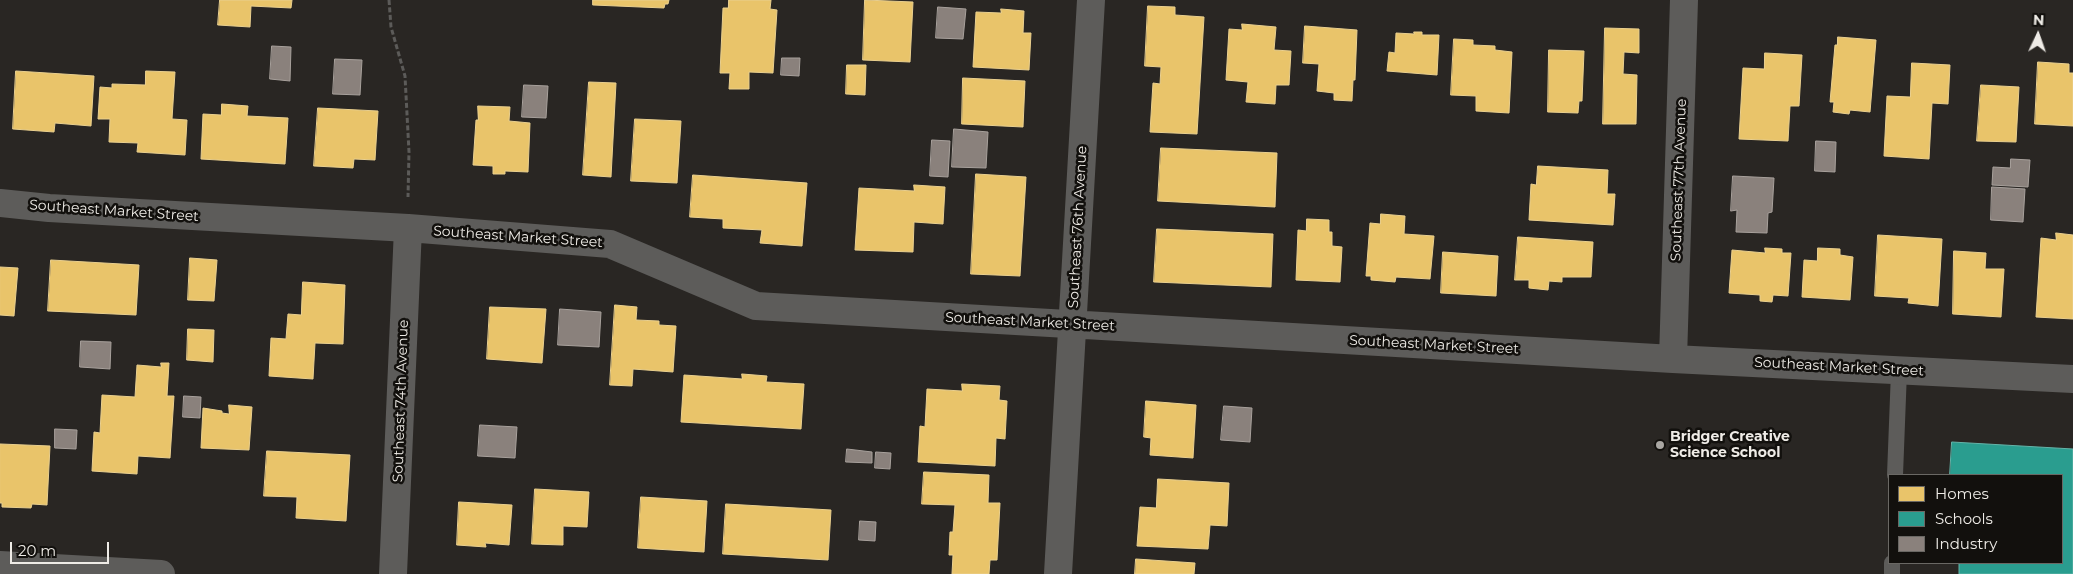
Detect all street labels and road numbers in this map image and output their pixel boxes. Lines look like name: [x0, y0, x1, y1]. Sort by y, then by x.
street label: Southeast 77th Avenue: [1668, 98, 1690, 262]
street label: Southeast 76th Avenue: [1065, 145, 1091, 309]
street label: Southeast Market Street: [29, 197, 199, 225]
street label: Southeast Market Street: [433, 223, 603, 251]
street label: Southeast Market Street: [945, 309, 1115, 335]
street label: Southeast 74th Avenue: [390, 319, 412, 483]
street label: Southeast Market Street: [1349, 332, 1519, 358]
street label: Southeast Market Street: [1754, 354, 1924, 380]

